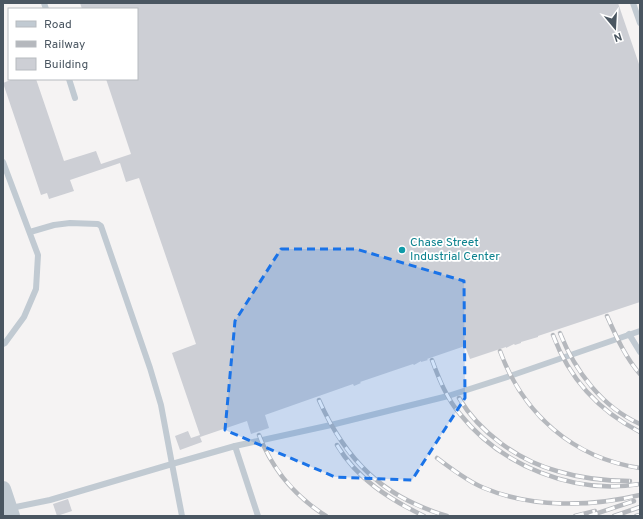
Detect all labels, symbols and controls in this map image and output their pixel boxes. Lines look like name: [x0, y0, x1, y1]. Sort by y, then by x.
legend: [8, 8, 138, 80]
north arrow: [595, 8, 635, 48]
text: Road: [44, 17, 72, 33]
text: N: [612, 29, 624, 44]
text: Railway: [44, 37, 85, 53]
text: Building: [44, 57, 88, 73]
place label: Chase Street Industrial Center: [410, 235, 500, 265]
marker: Chase Street Industrial Center: [397, 245, 407, 255]

